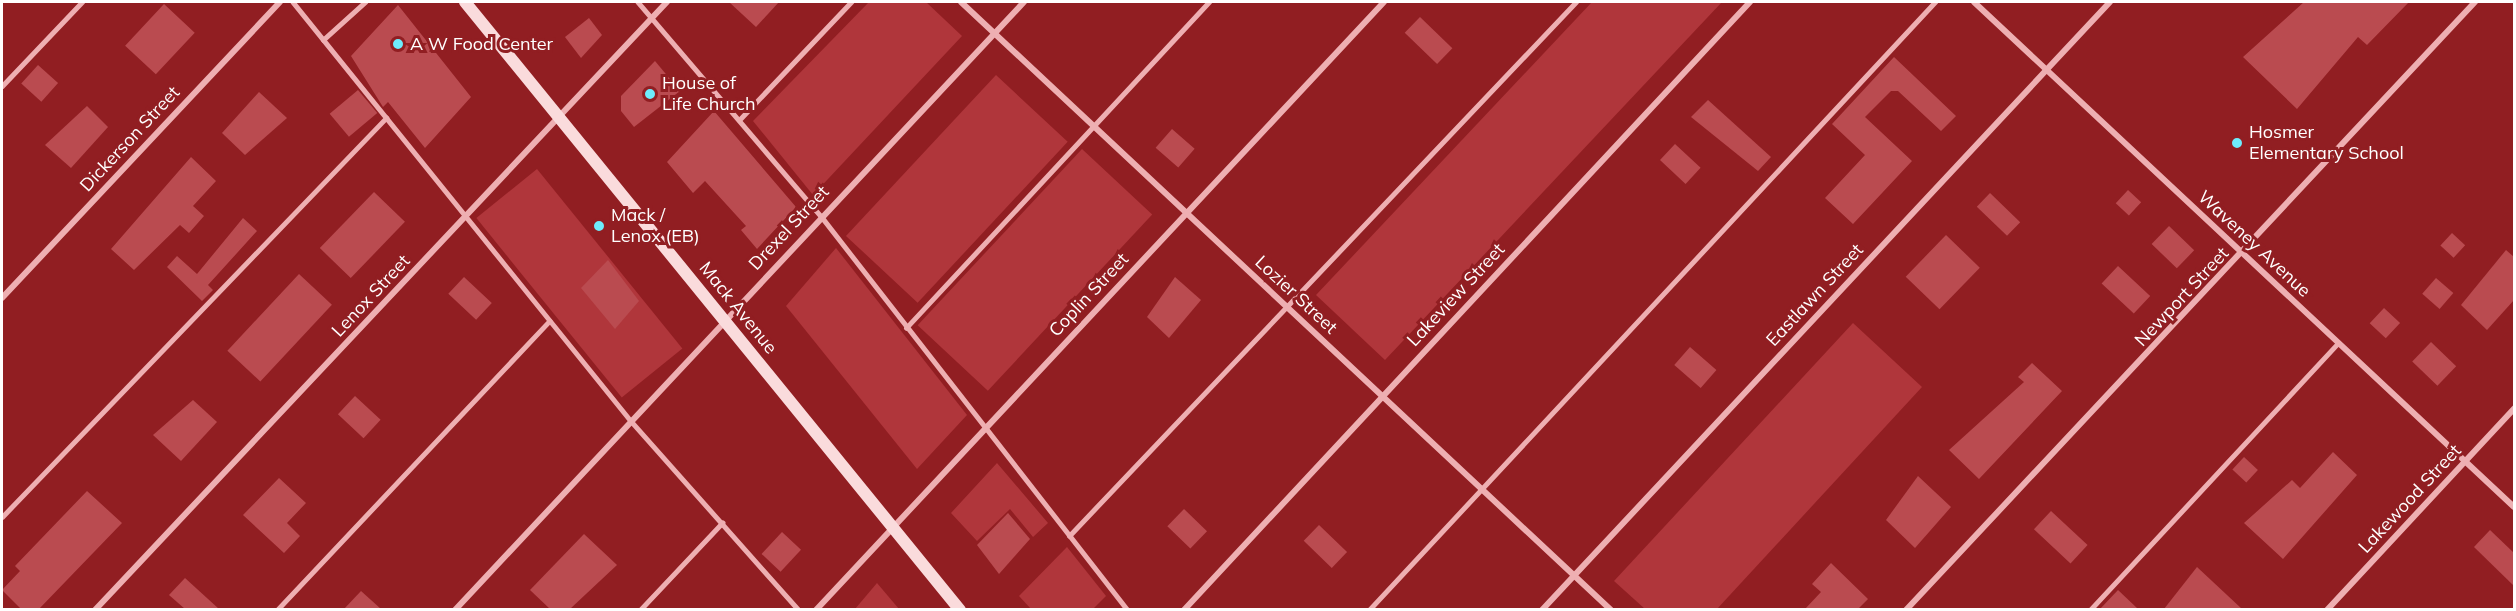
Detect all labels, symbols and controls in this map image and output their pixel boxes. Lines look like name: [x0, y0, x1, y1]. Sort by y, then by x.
place label: A W Food Center: [410, 33, 553, 55]
marker: A W Food Center: [391, 37, 405, 51]
place label: House of Life Church: [662, 73, 756, 116]
street label: Dickerson Street: [76, 82, 184, 196]
marker: House of Life Church: [643, 87, 657, 101]
place label: Hosmer Elementary School: [2249, 122, 2404, 164]
marker: Hosmer Elementary School: [2230, 136, 2244, 150]
street label: Drexel Street: [744, 181, 834, 275]
street label: Waveney Avenue: [2193, 186, 2315, 302]
place label: Mack / Lenox (EB): [611, 205, 700, 248]
marker: Mack / Lenox (EB): [592, 219, 606, 233]
street label: Lakeview Street: [1403, 239, 1509, 351]
street label: Eastlawn Street: [1762, 239, 1868, 351]
street label: Newport Street: [2131, 243, 2233, 351]
street label: Coplin Street: [1045, 249, 1133, 341]
street label: Lenox Street: [328, 251, 414, 341]
street label: Lozier Street: [1250, 252, 1342, 338]
street label: Mack Avenue: [694, 258, 782, 358]
street label: Lakewood Street: [2354, 440, 2466, 558]

